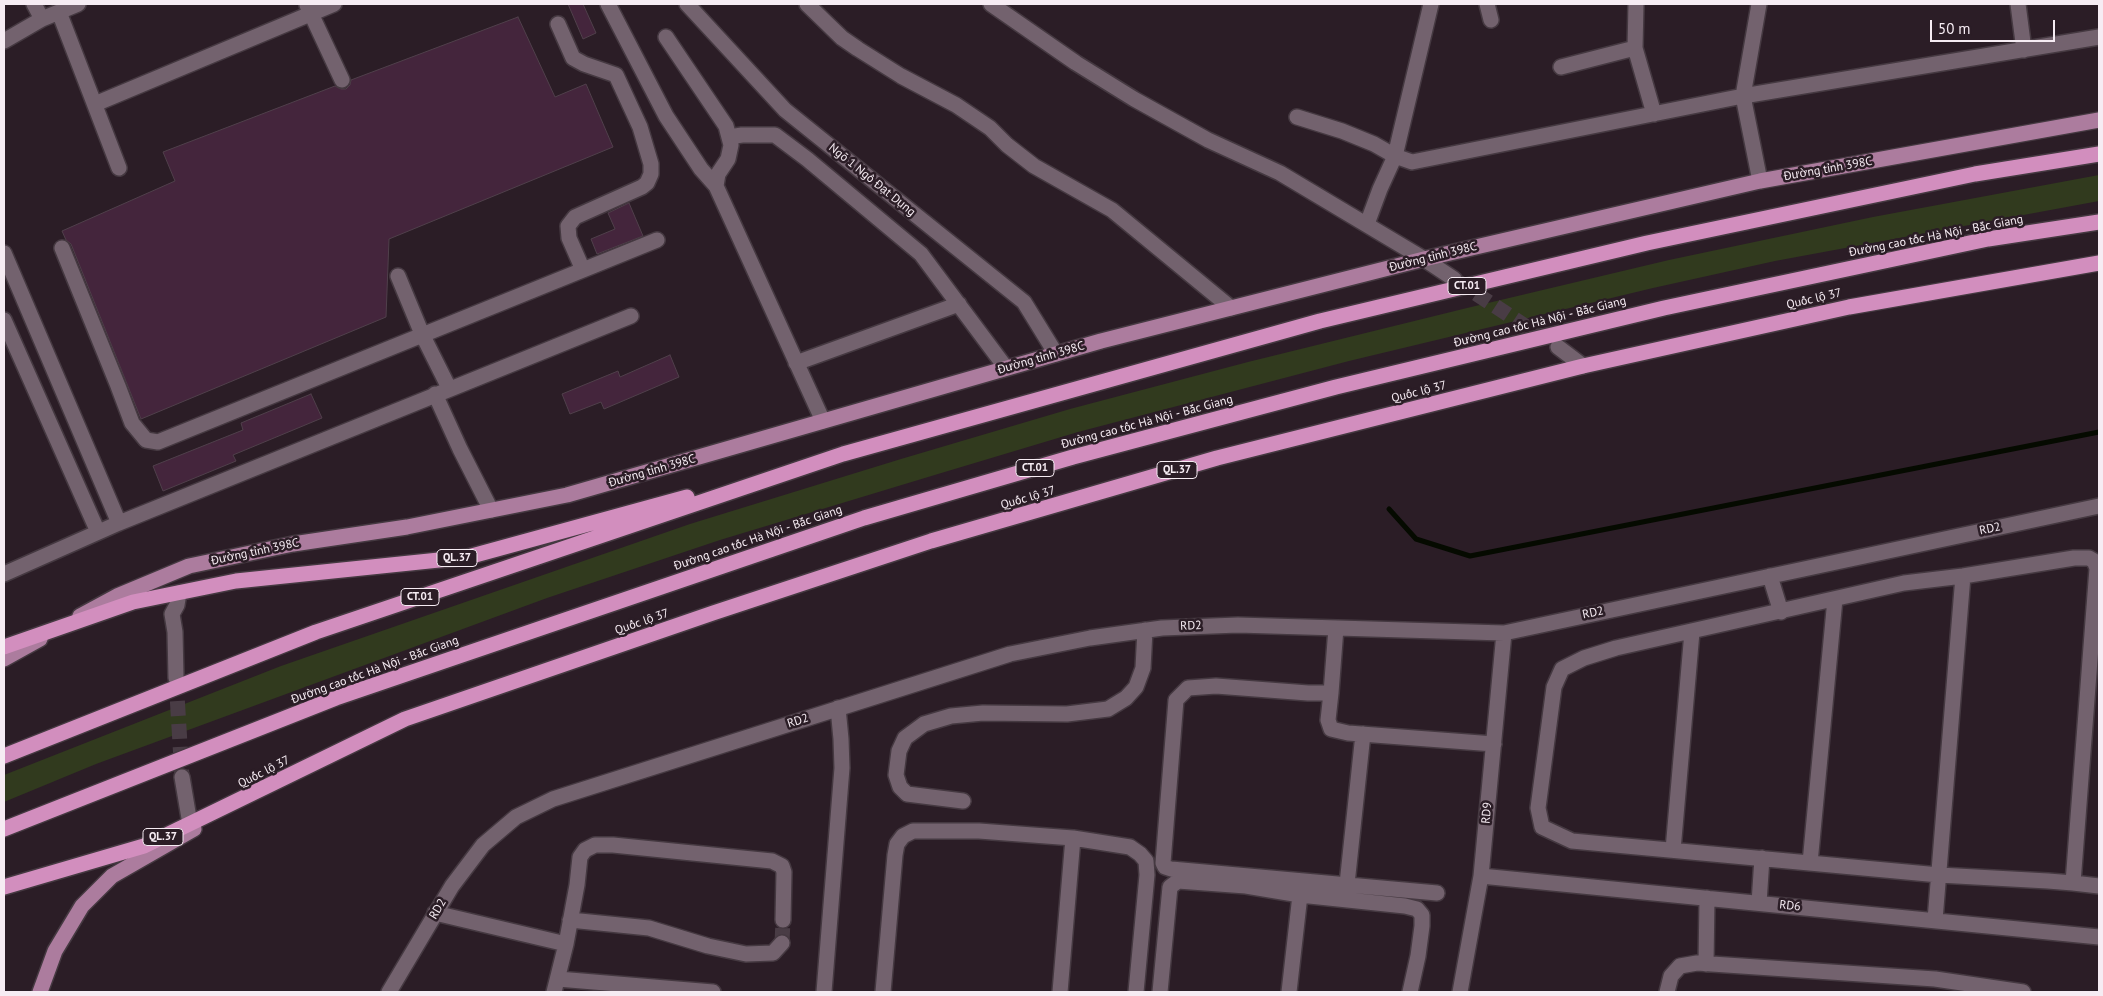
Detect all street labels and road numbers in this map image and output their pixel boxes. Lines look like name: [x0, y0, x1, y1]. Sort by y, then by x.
street label: Ngõ 1 Ngô Đạt Dụng: [826, 141, 918, 219]
street label: Đường tỉnh 398C: [1783, 154, 1873, 184]
street label: Đường cao tốc Hà Nội - Bắc Giang: [1848, 212, 2024, 260]
street label: Đường tỉnh 398C: [1388, 239, 1478, 275]
road number: CT.01: [1448, 278, 1486, 294]
street label: Quốc lộ 37: [1785, 286, 1843, 312]
street label: Đường cao tốc Hà Nội - Bắc Giang: [1452, 294, 1628, 350]
street label: Đường tỉnh 398C: [996, 339, 1086, 377]
street label: Quốc lộ 37: [1390, 378, 1448, 406]
street label: Đường cao tốc Hà Nội - Bắc Giang: [1060, 392, 1234, 452]
street label: Đường tỉnh 398C: [607, 452, 697, 490]
road number: CT.01: [1016, 459, 1054, 476]
road number: QL.37: [1157, 462, 1197, 478]
street label: Quốc lộ 37: [999, 483, 1057, 513]
street label: Đường cao tốc Hà Nội - Bắc Giang: [672, 502, 844, 574]
street label: RD2: [1978, 520, 2002, 538]
street label: Đường tỉnh 398C: [210, 536, 300, 568]
road number: QL.37: [437, 550, 477, 566]
road number: CT.01: [401, 588, 439, 606]
street label: RD2: [1581, 604, 1605, 622]
street label: Quốc lộ 37: [613, 606, 671, 638]
street label: RD2: [1180, 618, 1202, 634]
street label: Đường cao tốc Hà Nội - Bắc Giang: [289, 633, 461, 707]
street label: RD2: [786, 711, 810, 731]
street label: Quốc lộ 37: [236, 753, 292, 791]
street label: RD9: [1479, 802, 1495, 824]
road number: QL.37: [143, 829, 183, 846]
street label: RD2: [426, 896, 450, 922]
street label: RD6: [1779, 898, 1801, 914]

